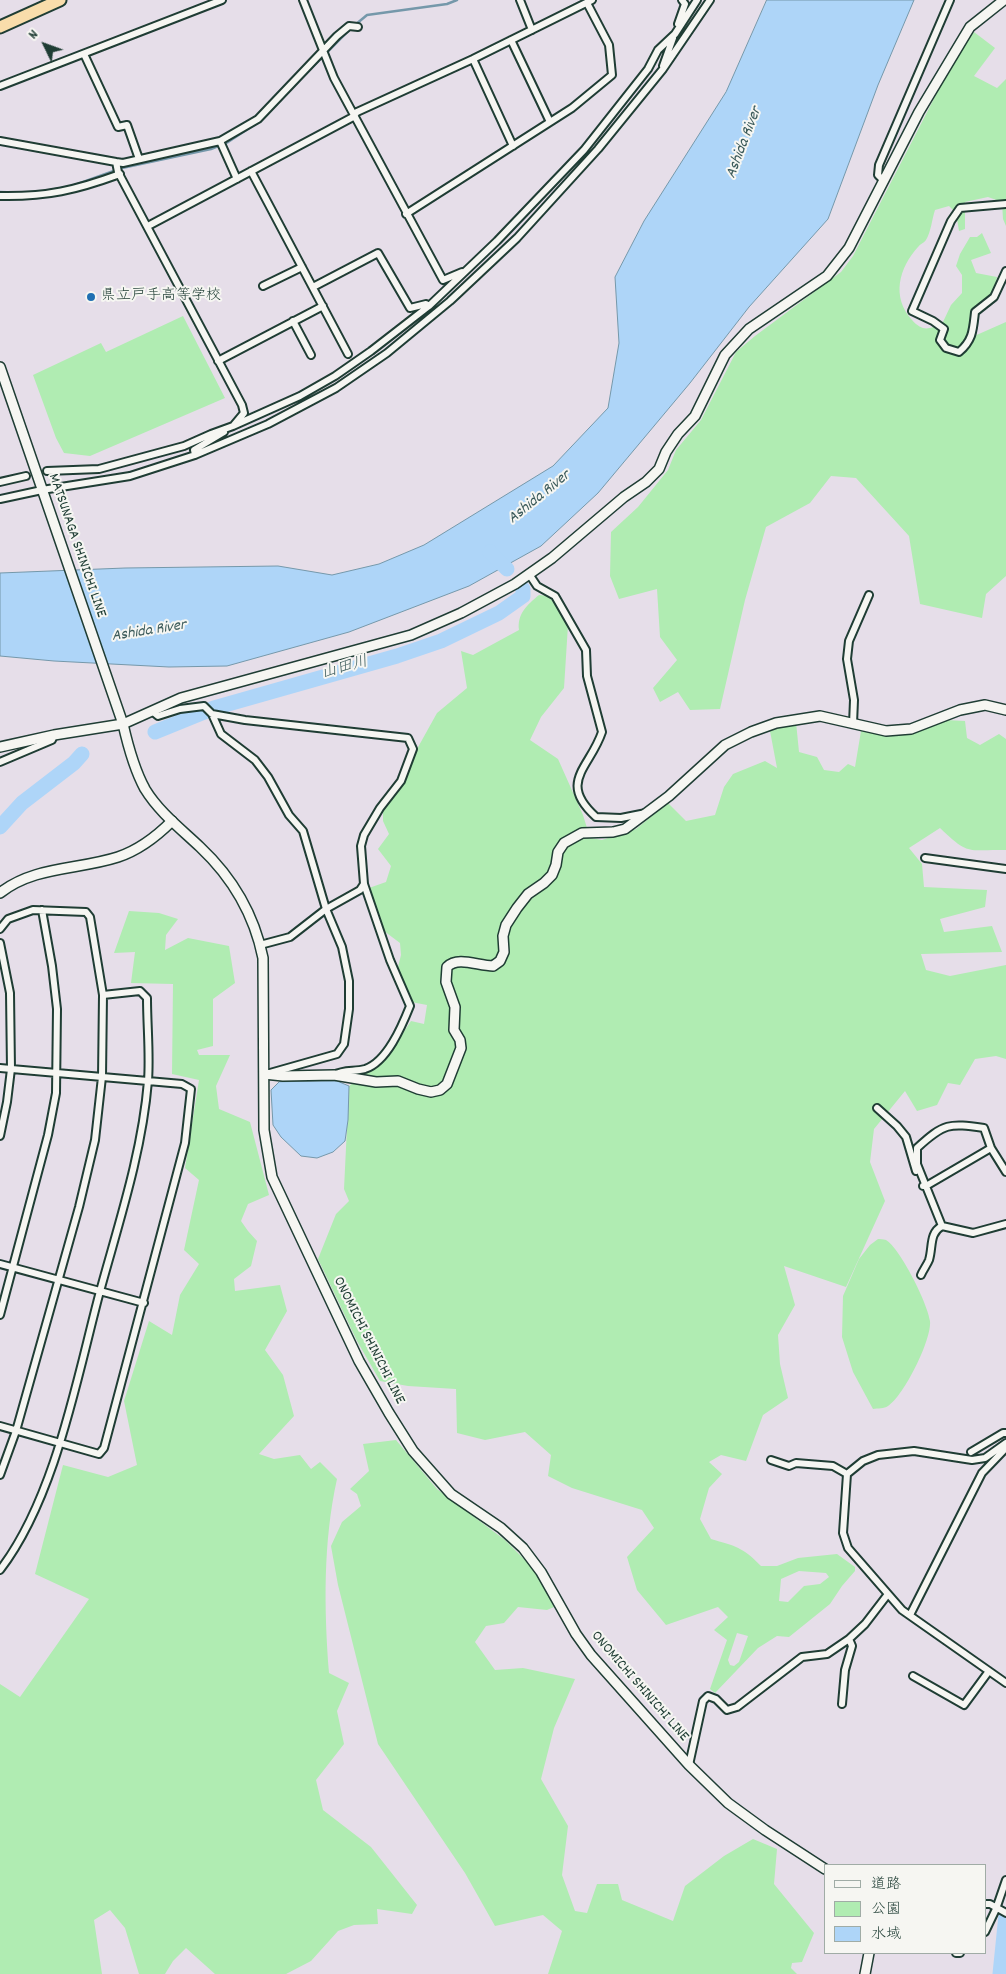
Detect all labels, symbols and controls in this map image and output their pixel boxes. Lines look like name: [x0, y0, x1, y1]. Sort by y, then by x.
north arrow: [20, 20, 70, 70]
text: N: [24, 26, 44, 44]
water label: Ashida River: [723, 105, 767, 181]
place label: 県立戸手高等学校: [101, 288, 221, 306]
marker: 県立戸手高等学校: [85, 291, 97, 303]
water label: Ashida River: [505, 467, 575, 529]
street label: MATSUNAGA SHINICHI LINE: [43, 472, 109, 620]
water label: Ashida River: [111, 617, 187, 647]
water label: 山田川: [319, 653, 371, 685]
street label: ONOMICHI SHINICHI LINE: [328, 1274, 408, 1408]
street label: ONOMICHI SHINICHI LINE: [586, 1628, 692, 1746]
legend: [824, 1864, 986, 1954]
text: 道路: [871, 1874, 901, 1896]
text: 公園: [871, 1899, 901, 1921]
text: 水域: [871, 1924, 901, 1946]

